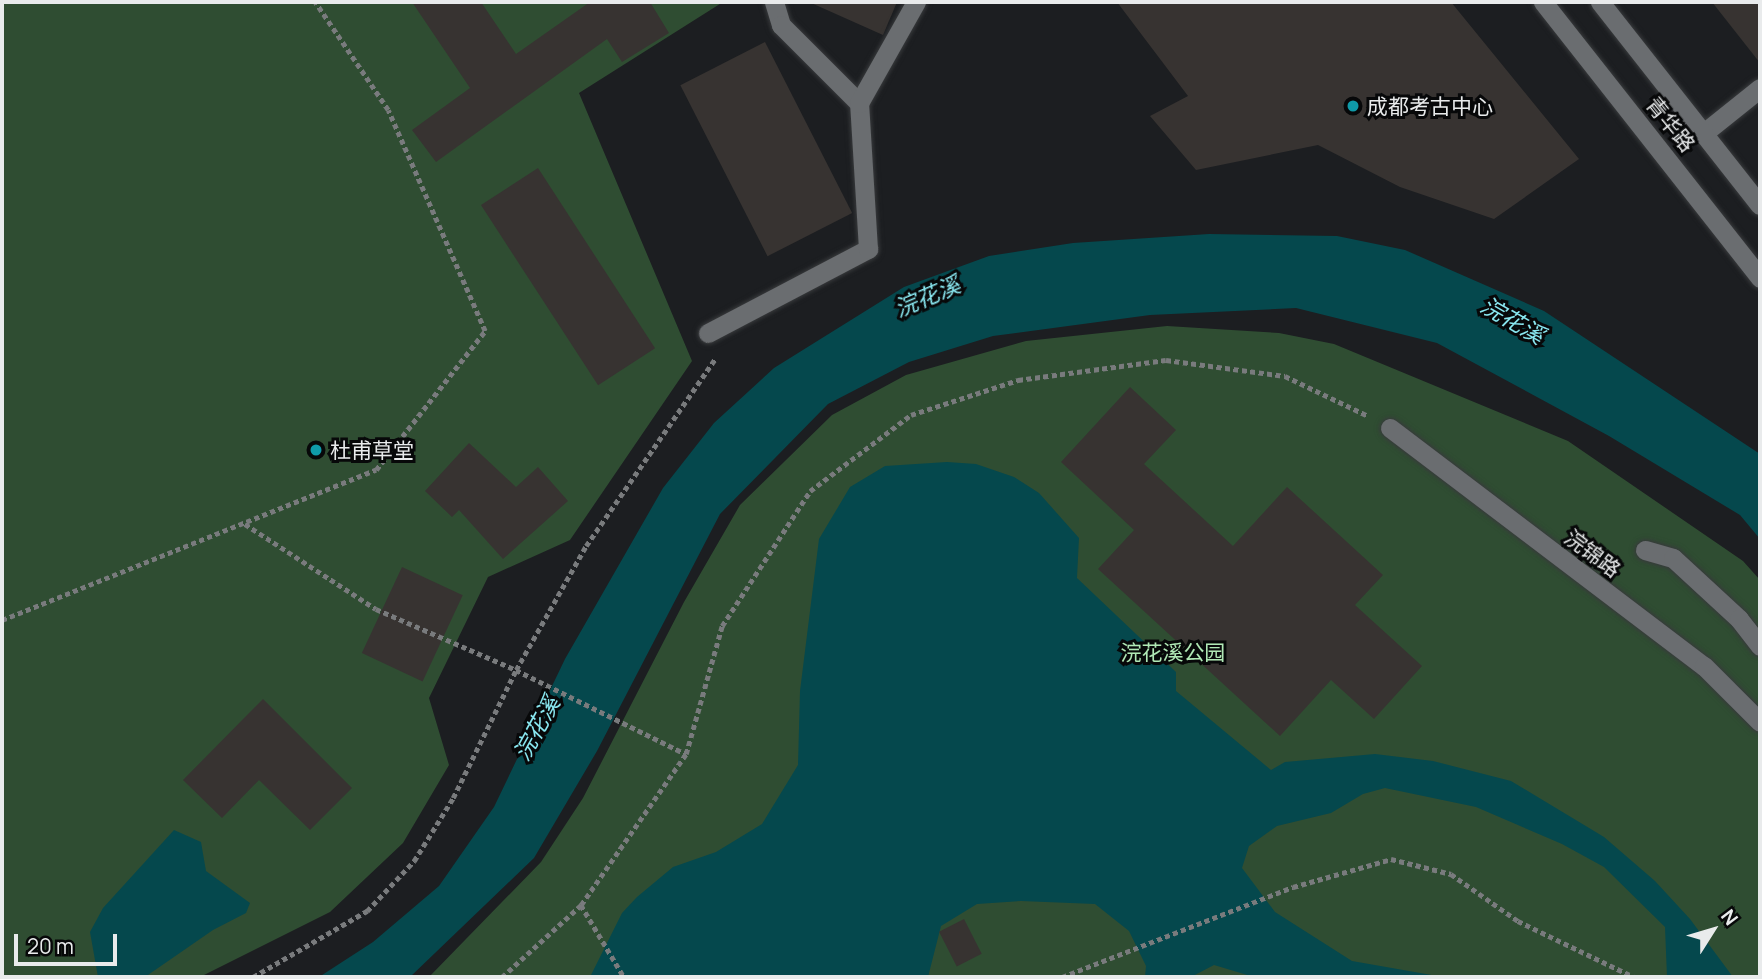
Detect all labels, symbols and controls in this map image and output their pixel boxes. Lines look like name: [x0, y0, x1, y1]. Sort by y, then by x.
street label: 青华路: [1641, 92, 1701, 156]
place label: 成都考古中心: [1367, 93, 1493, 119]
marker: 成都考古中心: [1345, 98, 1361, 114]
water label: 浣花溪: [890, 270, 964, 322]
water label: 浣花溪: [1476, 291, 1550, 349]
place label: 杜甫草堂: [330, 437, 414, 463]
marker: 杜甫草堂: [308, 442, 324, 458]
street label: 浣锦路: [1560, 524, 1626, 582]
park label: 浣花溪公园: [1121, 639, 1225, 665]
water label: 浣花溪: [507, 691, 565, 765]
north arrow: [1678, 895, 1748, 965]
text: N: [1715, 904, 1744, 931]
scale bar: [18, 920, 121, 964]
text: 20 m: [27, 932, 74, 960]

